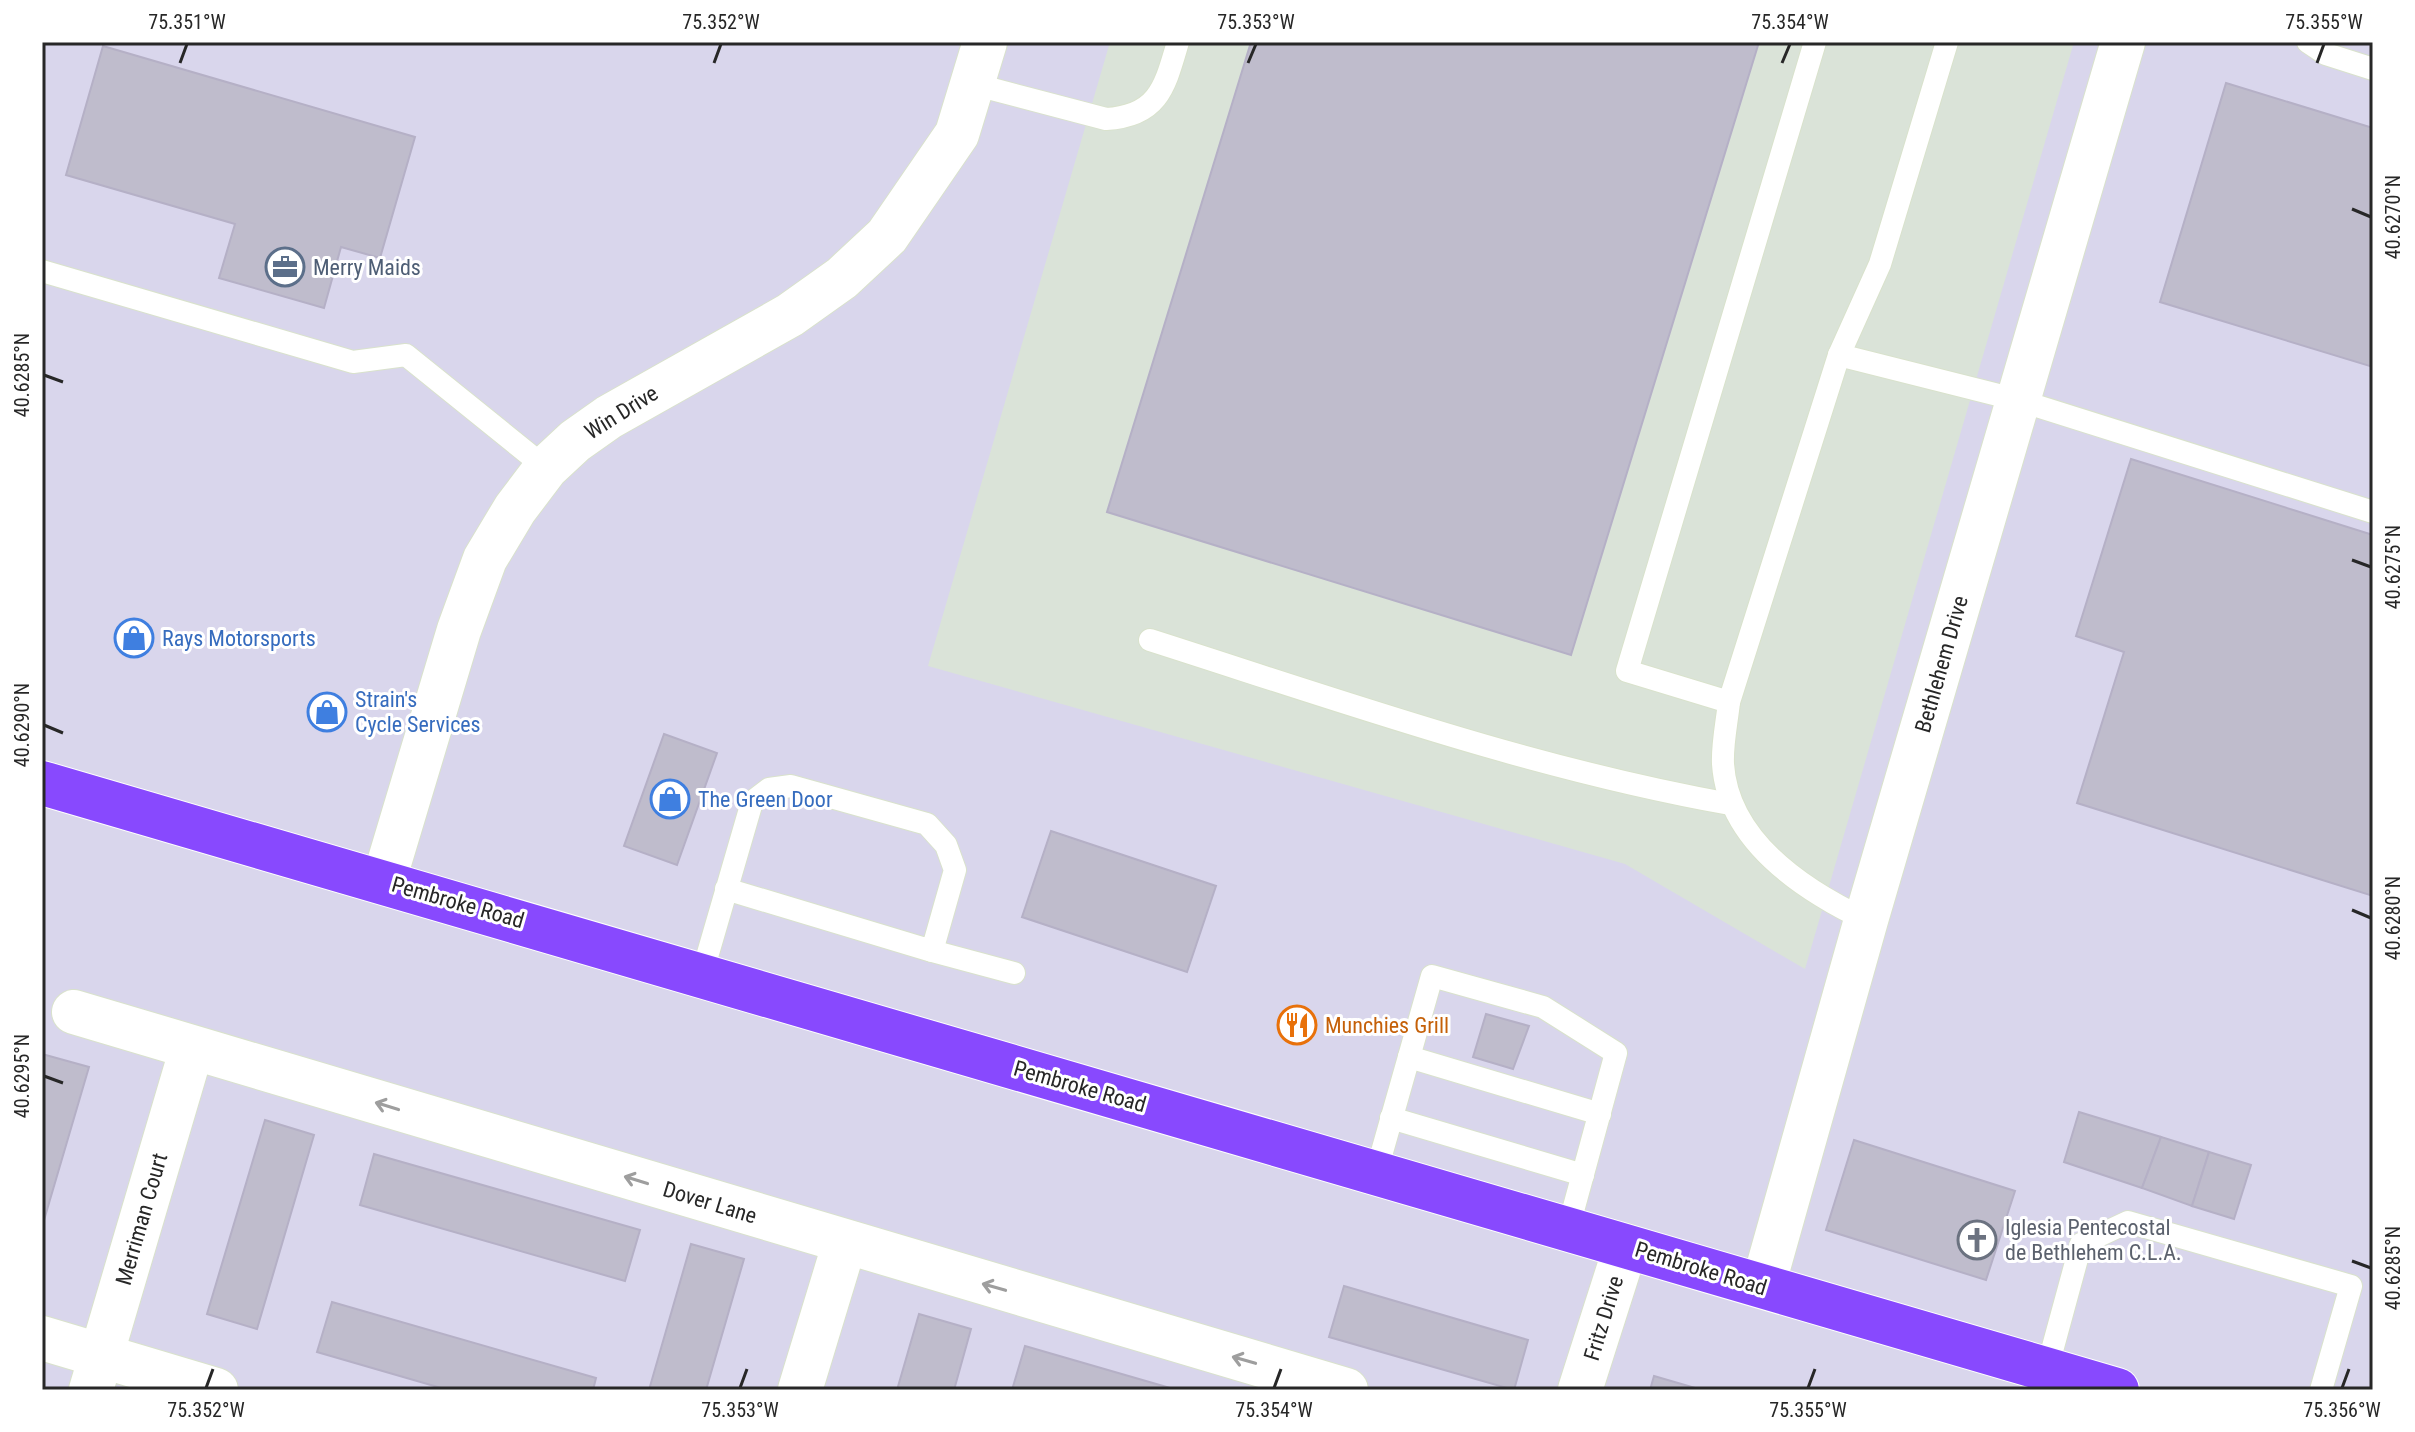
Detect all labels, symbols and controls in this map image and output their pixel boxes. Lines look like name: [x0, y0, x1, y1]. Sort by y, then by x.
text: 75.351°W: [148, 10, 226, 34]
text: 75.352°W: [682, 10, 760, 34]
text: 75.353°W: [1217, 10, 1295, 34]
text: 75.354°W: [1751, 10, 1829, 34]
text: 75.355°W: [2285, 10, 2363, 34]
text: 40.6270°N: [2381, 175, 2405, 259]
office icon: Merry Maids: [264, 246, 306, 288]
place label: Merry Maids: [313, 255, 421, 280]
text: 40.6285°N: [10, 333, 34, 417]
street label: Win Drive: [580, 380, 662, 445]
text: 40.6275°N: [2381, 525, 2405, 609]
street label: Bethlehem Drive: [1910, 593, 1973, 735]
shop icon: Rays Motorsports: [113, 617, 155, 659]
place label: Rays Motorsports: [162, 626, 316, 651]
text: 40.6290°N: [10, 683, 34, 767]
place label: Strain's Cycle Services: [355, 687, 481, 737]
shop icon: Strain's Cycle Services: [306, 691, 348, 733]
shop icon: The Green Door: [649, 778, 691, 820]
place label: The Green Door: [698, 787, 833, 812]
street label: Pembroke Road: [389, 872, 527, 933]
text: 40.6280°N: [2381, 876, 2405, 960]
restaurant icon: Munchies Grill: [1276, 1004, 1318, 1046]
place label: Munchies Grill: [1325, 1013, 1449, 1038]
text: 40.6295°N: [10, 1034, 34, 1118]
street label: Pembroke Road: [1011, 1056, 1149, 1117]
one-way arrow: [374, 1098, 400, 1113]
street label: Merriman Court: [111, 1150, 172, 1288]
one-way arrow: [623, 1172, 649, 1187]
street label: Dover Lane: [660, 1176, 760, 1229]
place label: Iglesia Pentecostal de Bethlehem C.L.A.: [2005, 1215, 2182, 1265]
church icon: Iglesia Pentecostal de Bethlehem C.L.A.: [1956, 1219, 1998, 1261]
text: 40.6285°N: [2381, 1226, 2405, 1310]
street label: Pembroke Road: [1632, 1237, 1770, 1300]
street label: Fritz Drive: [1579, 1273, 1628, 1363]
one-way arrow: [982, 1278, 1008, 1293]
one-way arrow: [1231, 1352, 1257, 1367]
text: 75.352°W: [167, 1398, 245, 1422]
text: 75.353°W: [701, 1398, 779, 1422]
text: 75.354°W: [1235, 1398, 1313, 1422]
text: 75.355°W: [1769, 1398, 1847, 1422]
text: 75.356°W: [2303, 1398, 2381, 1422]

